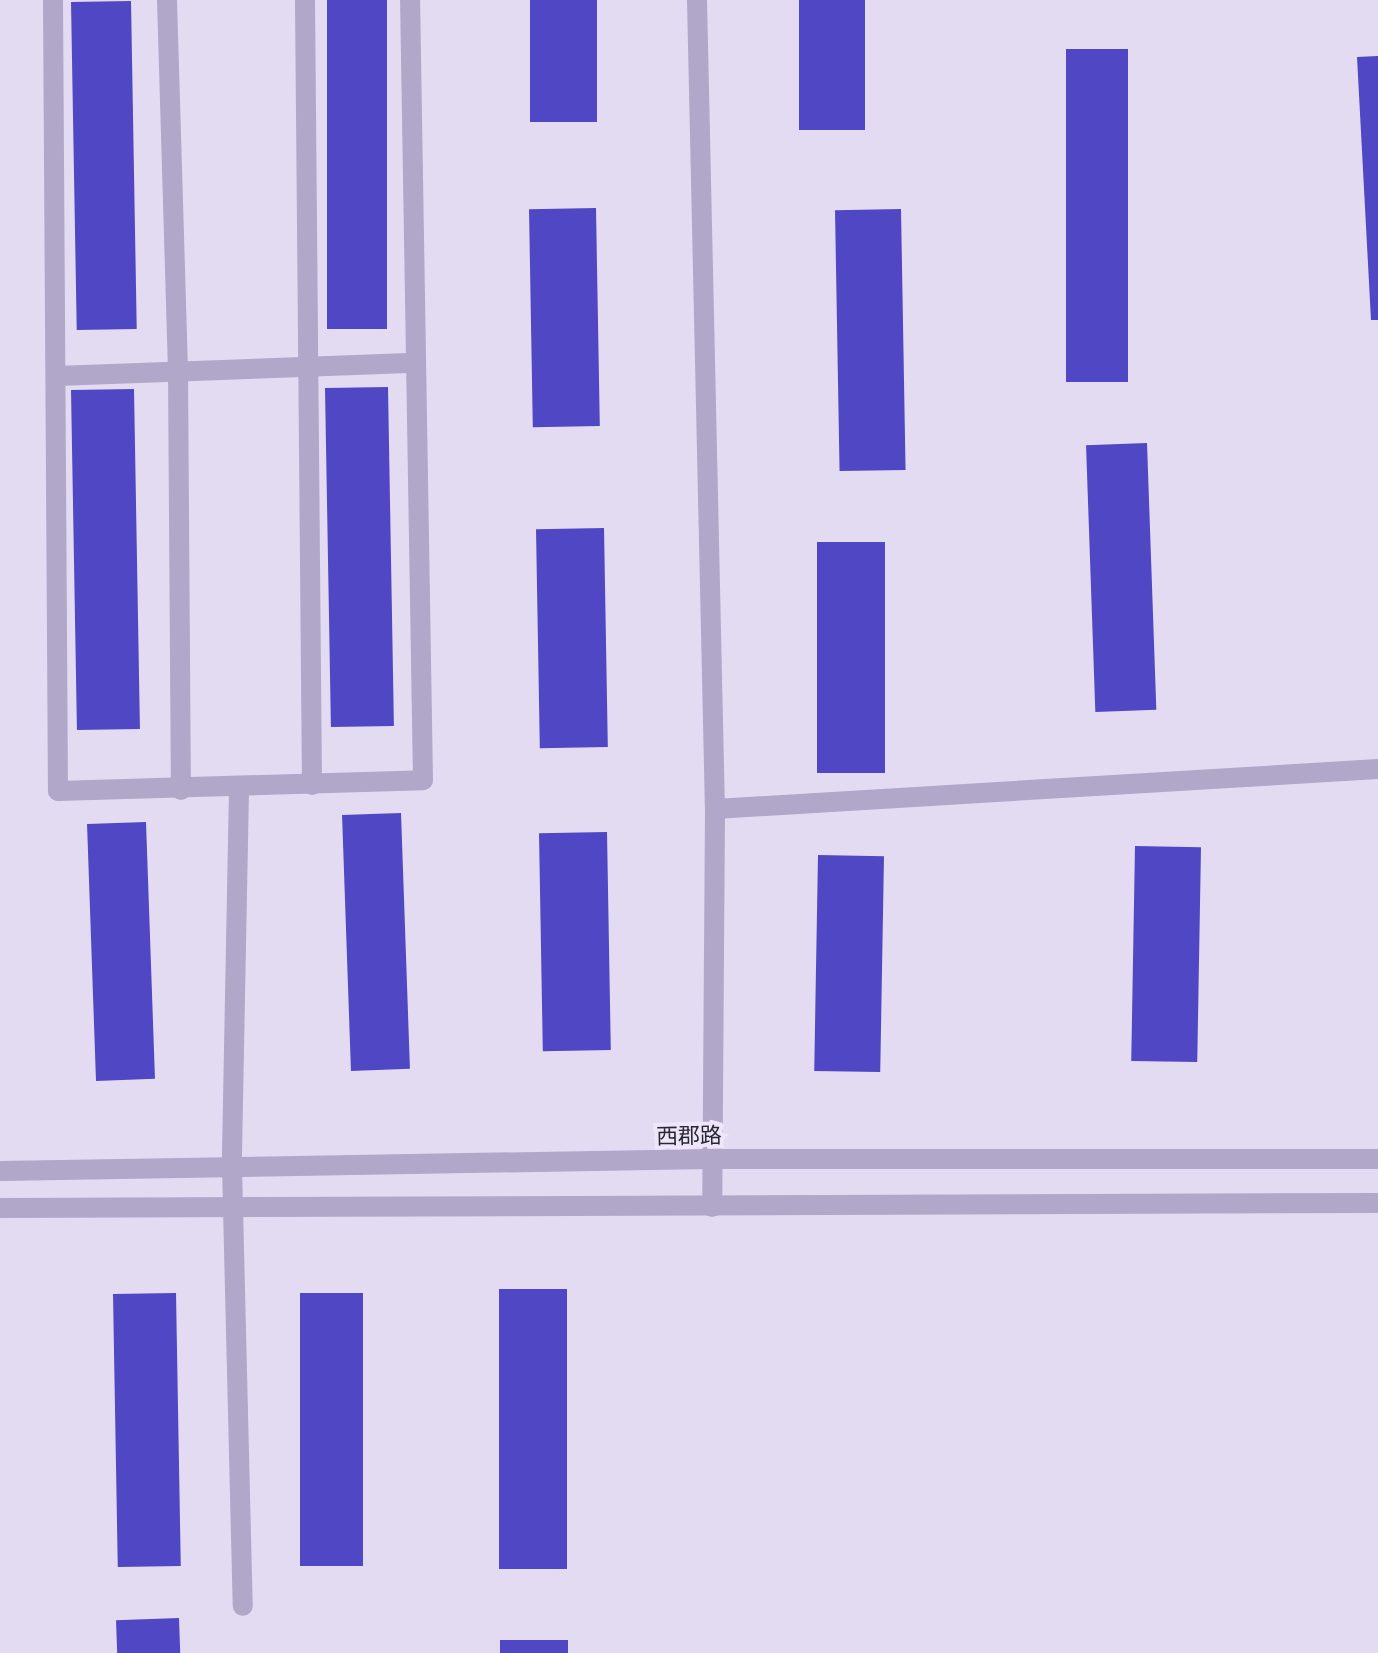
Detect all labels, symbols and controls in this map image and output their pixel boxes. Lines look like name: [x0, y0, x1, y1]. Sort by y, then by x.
street label: 西郡路: [656, 1122, 722, 1150]

